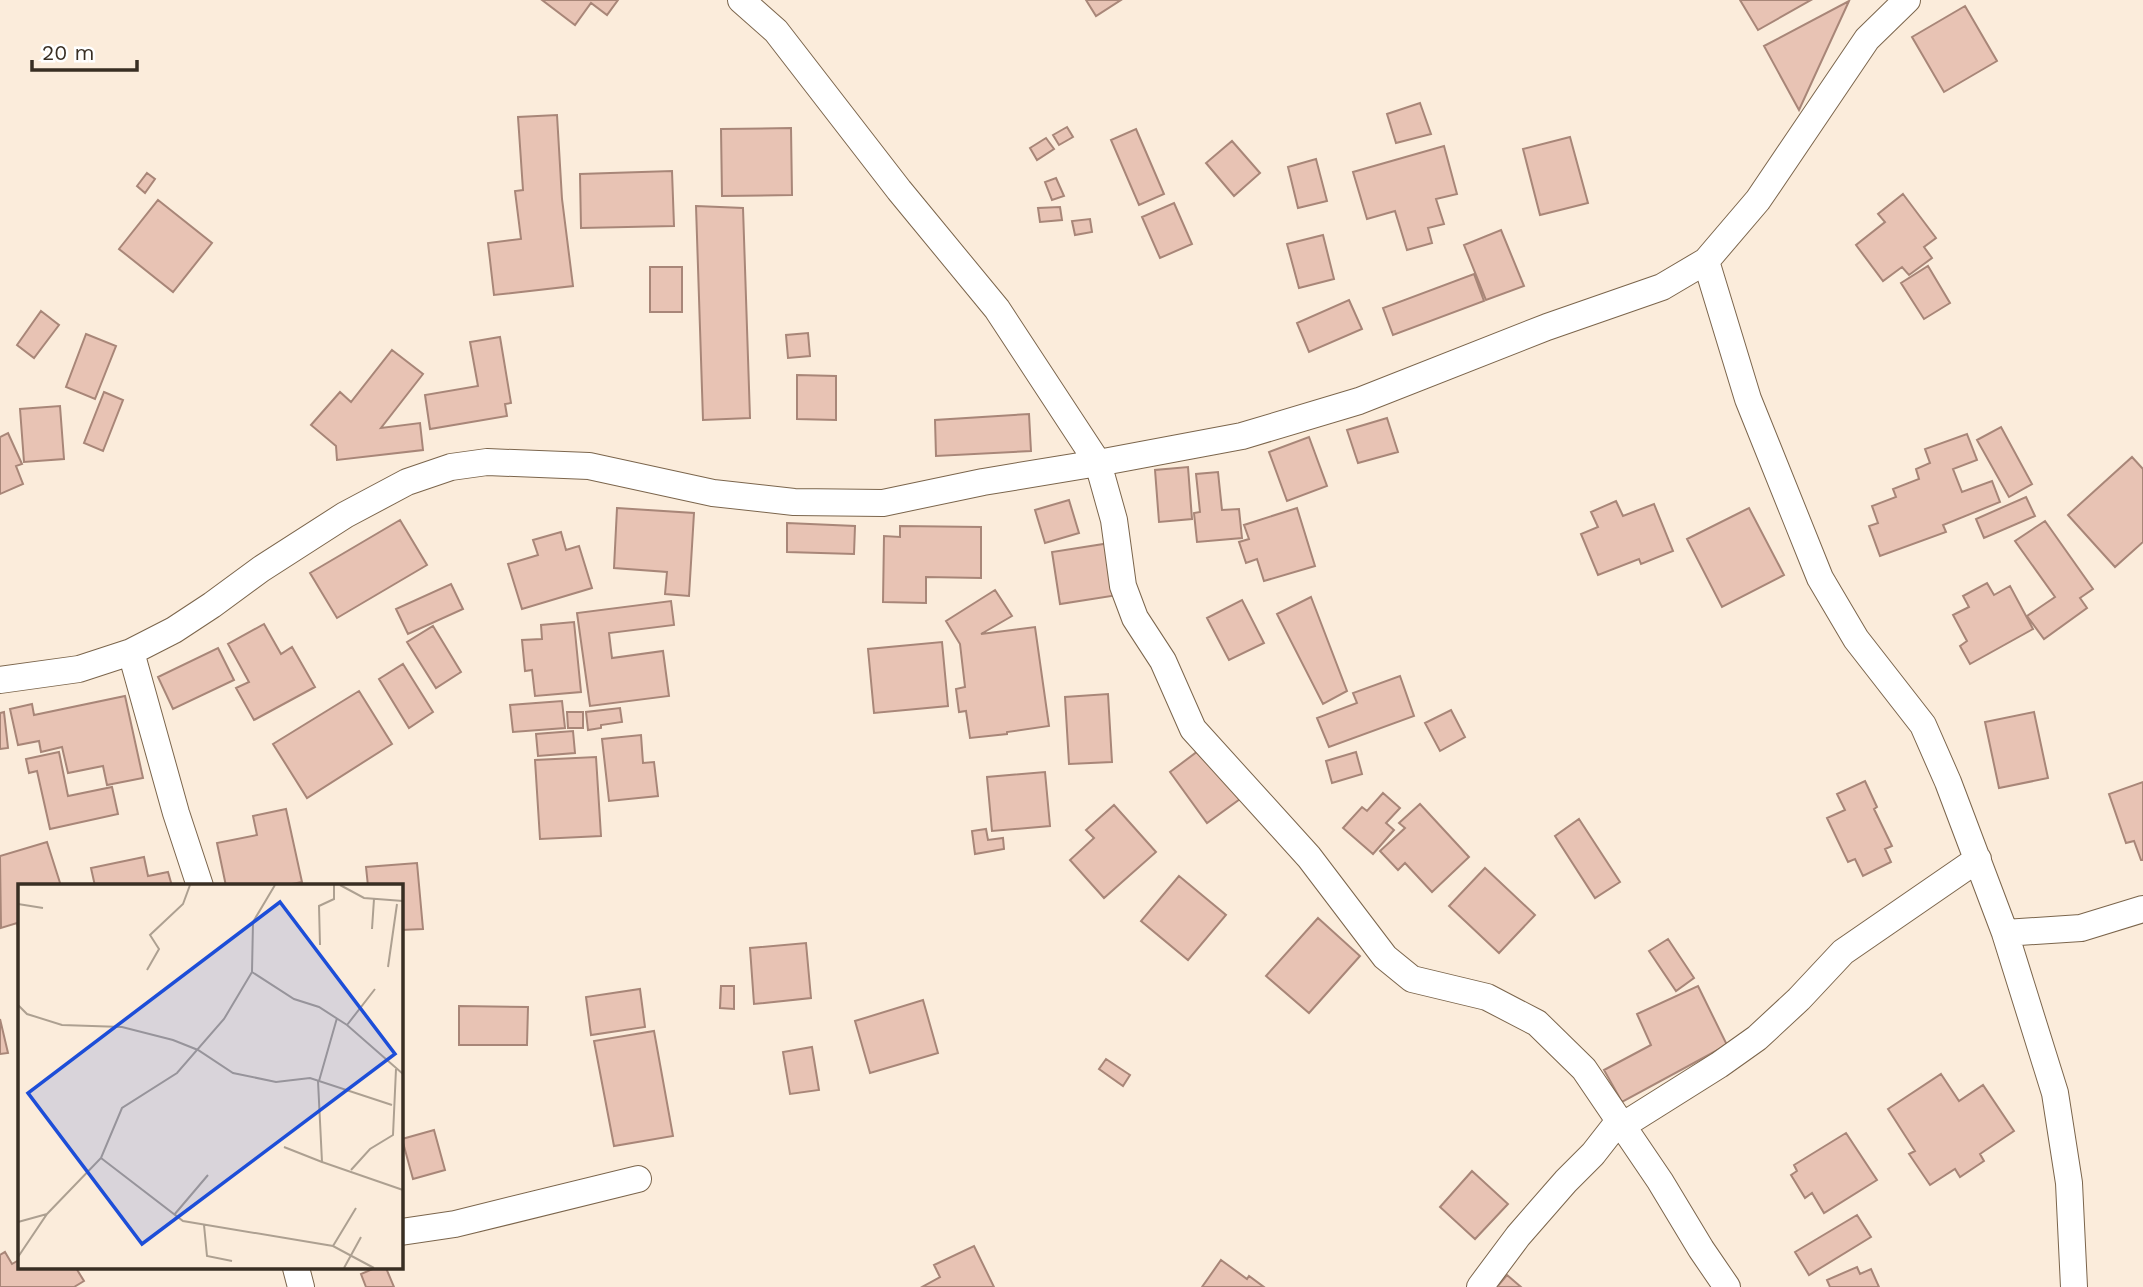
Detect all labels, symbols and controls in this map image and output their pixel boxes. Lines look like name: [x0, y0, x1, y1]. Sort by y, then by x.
scale bar: [32, 28, 136, 72]
text: 20 m: [42, 40, 94, 65]
inset map: [18, 884, 402, 1270]

